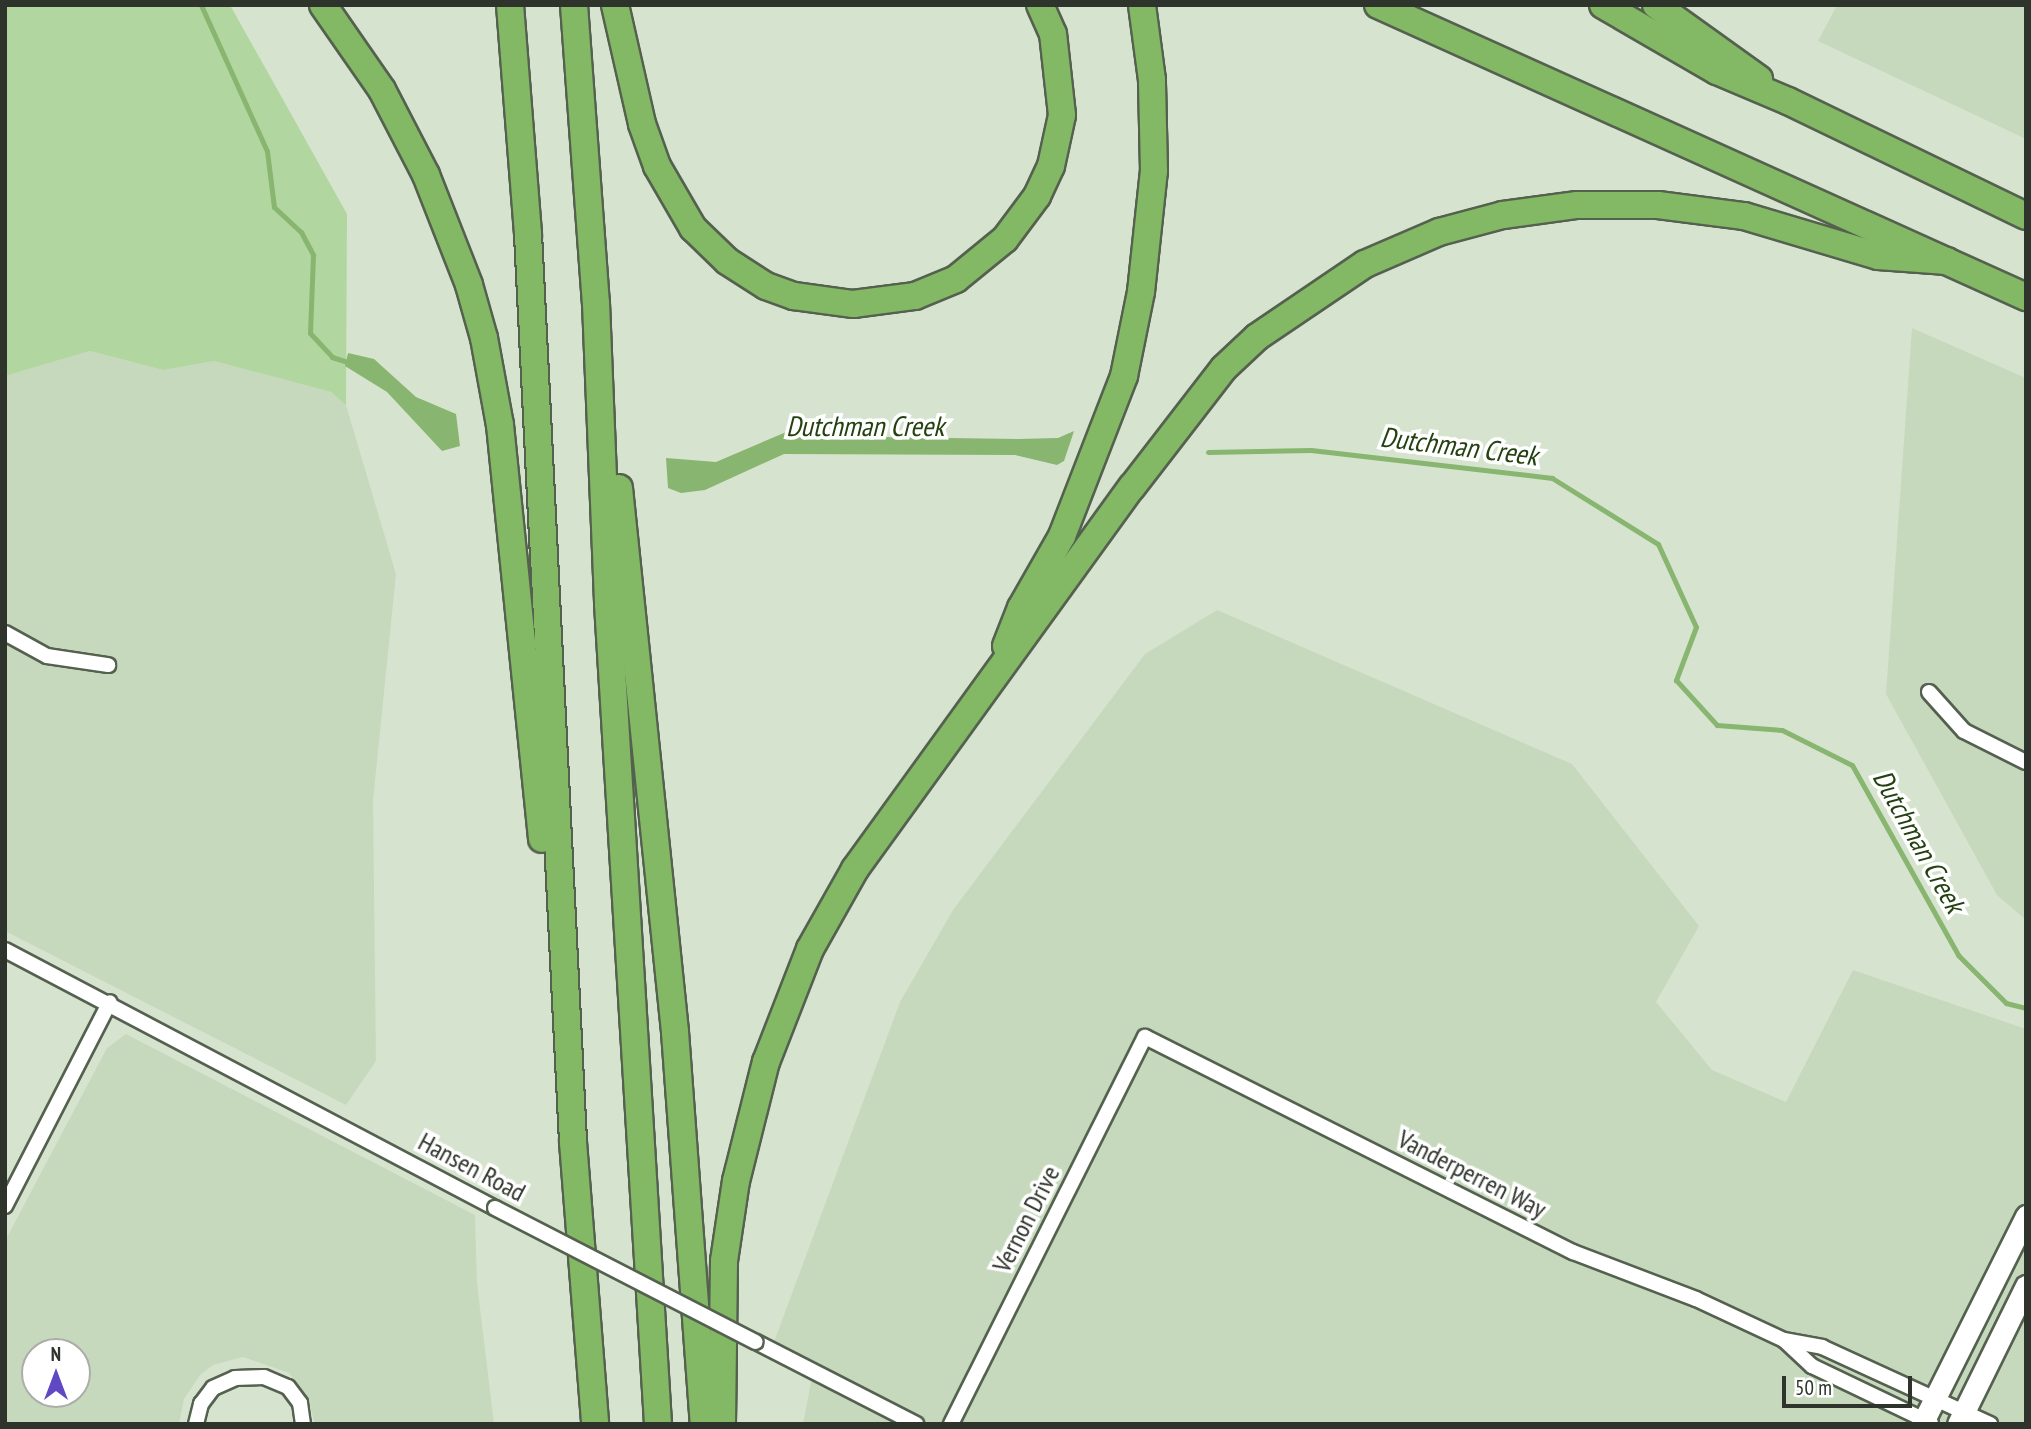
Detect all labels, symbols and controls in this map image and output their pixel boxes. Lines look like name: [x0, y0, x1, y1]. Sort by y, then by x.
water label: Dutchman Creek: [786, 409, 944, 443]
water label: Dutchman Creek: [1378, 420, 1540, 472]
water label: Dutchman Creek: [1866, 764, 1972, 918]
street label: Vanderperren Way: [1392, 1123, 1552, 1225]
street label: Hansen Road: [413, 1126, 531, 1208]
street label: Vernon Drive: [986, 1160, 1066, 1278]
north arrow: [21, 1338, 91, 1408]
text: N: [51, 1342, 61, 1366]
scale bar: [1786, 1362, 1916, 1406]
text: 50 m: [1795, 1374, 1832, 1401]

